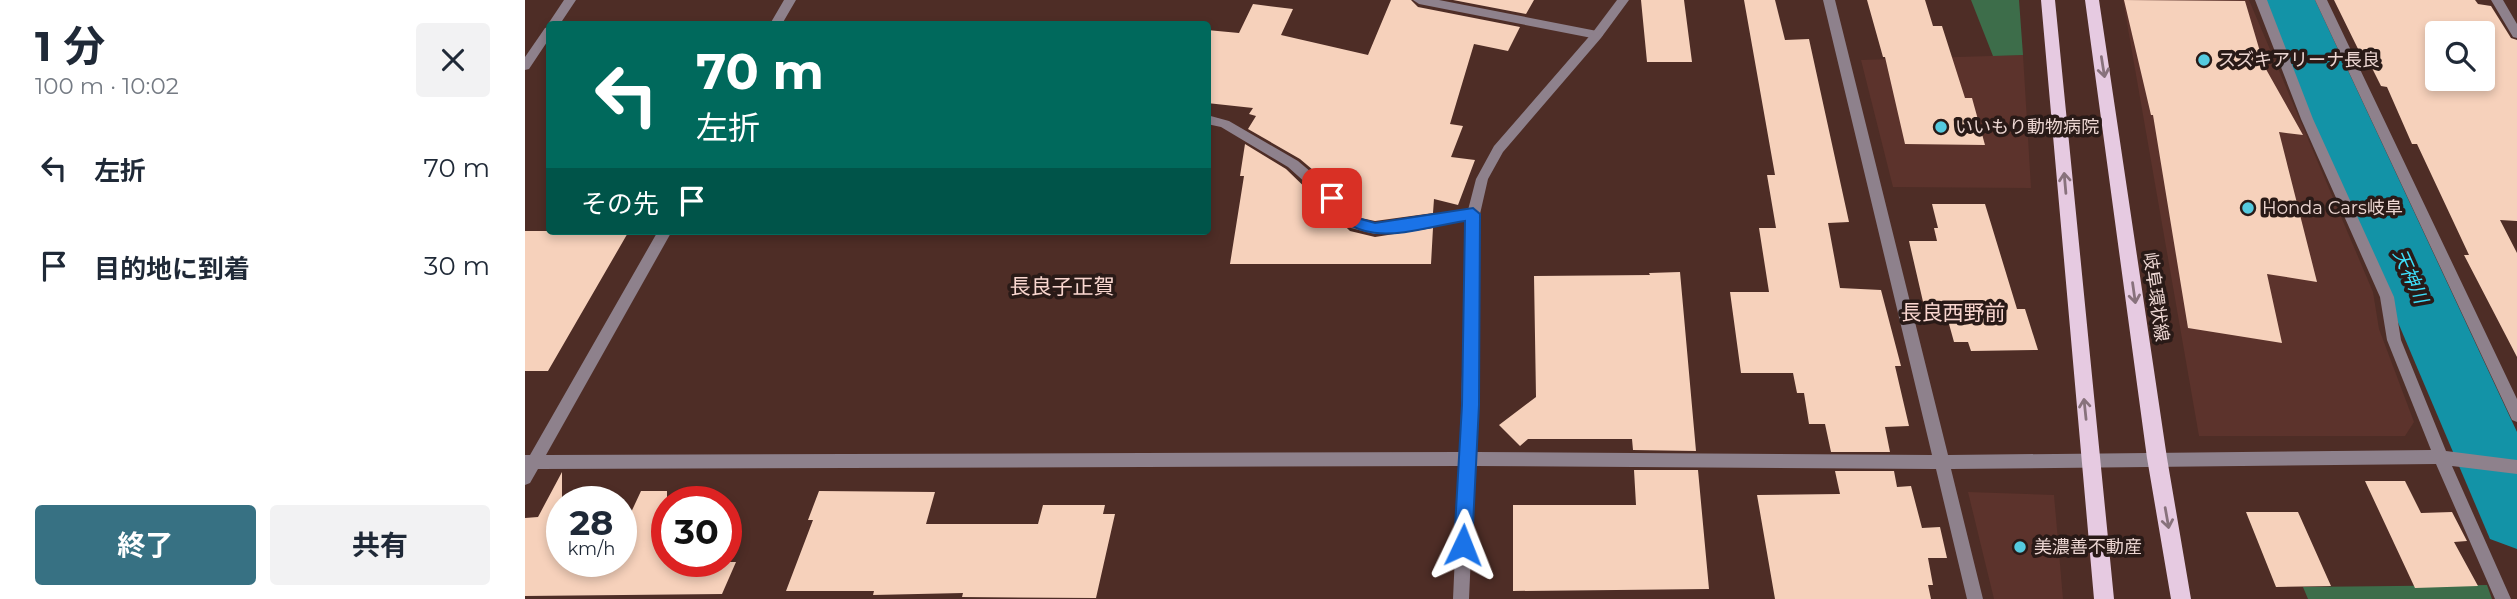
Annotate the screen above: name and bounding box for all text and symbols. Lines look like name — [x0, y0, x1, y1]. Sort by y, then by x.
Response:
text: 1 分 — [35, 20, 105, 72]
map controls — [2425, 21, 2495, 91]
button: search — [2425, 21, 2495, 91]
button: close — [416, 23, 490, 97]
text: 70 m — [696, 42, 824, 101]
icon: left — [581, 49, 672, 140]
place label: スズキアリーナ長良 — [2218, 49, 2380, 71]
marker: スズキアリーナ長良 — [2196, 52, 2212, 68]
one-way arrow — [2097, 56, 2110, 78]
text: 100 m · 10:02 — [35, 72, 179, 100]
text: 左折 — [696, 108, 760, 147]
place label: いいもり動物病院 — [1955, 116, 2099, 138]
marker: いいもり動物病院 — [1933, 119, 1949, 135]
icon: left — [35, 149, 73, 187]
text: 70 m — [424, 152, 490, 184]
text: 左折 — [94, 155, 146, 187]
pin — [1302, 168, 1362, 228]
one-way arrow — [2058, 172, 2071, 194]
icon: arrive — [1313, 179, 1351, 217]
icon: arrive — [673, 182, 711, 220]
text: その先 — [581, 188, 659, 220]
place label: Honda Cars岐阜 — [2262, 197, 2403, 219]
marker: Honda Cars岐阜 — [2240, 200, 2256, 216]
water label: 天神川 — [2388, 245, 2433, 309]
icon: arrive — [35, 247, 73, 285]
text: 30 m — [424, 250, 490, 282]
street label: 岐阜環状線 — [2139, 251, 2173, 343]
text: 目的地に到着 — [94, 253, 250, 285]
district label: 長良子正賀 — [1010, 274, 1115, 299]
one-way arrow — [2128, 281, 2141, 304]
district label: 長良西野前 — [1901, 300, 2006, 325]
one-way arrow — [2078, 398, 2091, 421]
speed limit sign: 30 — [651, 486, 742, 577]
text: 28 — [570, 501, 613, 544]
button: 終了 — [35, 505, 256, 585]
button: 共有 — [270, 505, 490, 585]
one-way arrow — [2161, 506, 2174, 529]
position arrow — [1426, 508, 1500, 582]
place label: 美濃善不動産 — [2034, 536, 2142, 558]
text: km/h — [567, 538, 616, 560]
marker: 美濃善不動産 — [2012, 539, 2028, 555]

